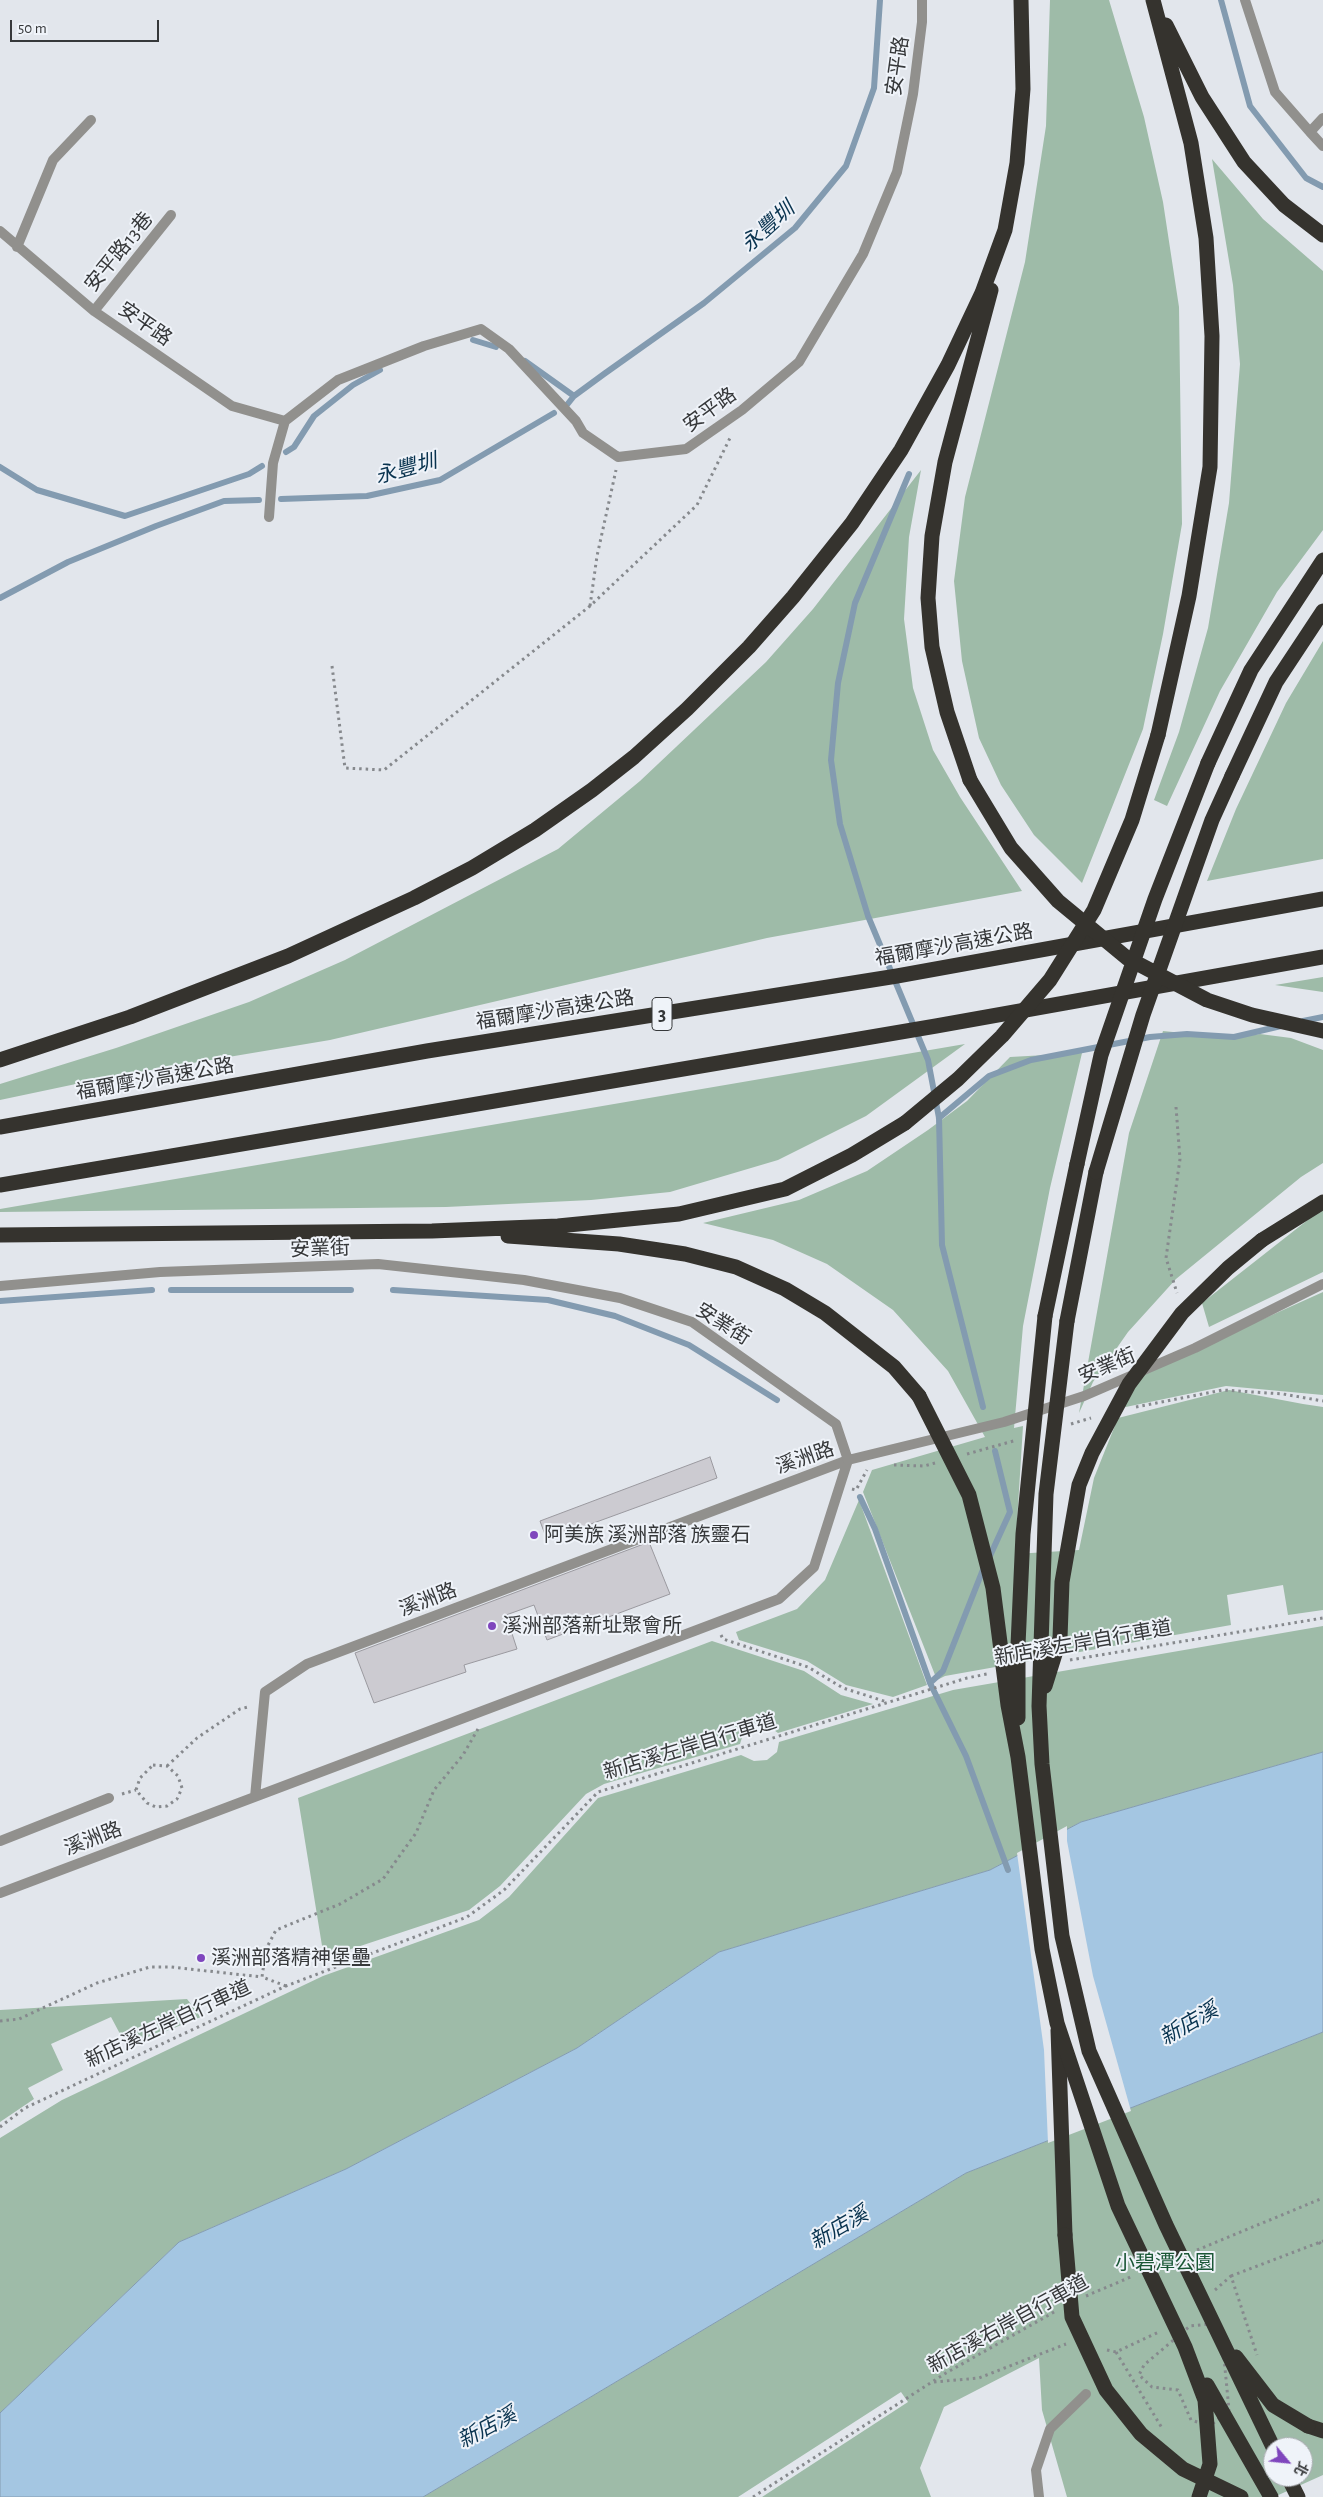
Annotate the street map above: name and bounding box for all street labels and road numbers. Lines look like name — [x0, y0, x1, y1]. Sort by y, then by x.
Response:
street label: 安平路 — [882, 35, 914, 97]
street label: 安平路13巷 — [80, 207, 158, 297]
street label: 安平路 — [114, 297, 176, 351]
street label: 安平路 — [679, 383, 741, 437]
street label: 福爾摩沙高速公路 — [873, 919, 1035, 971]
street label: 福爾摩沙高速公路 — [474, 986, 636, 1034]
road number: 3 — [652, 998, 672, 1030]
street label: 福爾摩沙高速公路 — [74, 1053, 236, 1105]
street label: 安業街 — [290, 1236, 350, 1262]
street label: 安業街 — [691, 1298, 755, 1350]
street label: 安業街 — [1075, 1343, 1139, 1389]
street label: 溪洲路 — [773, 1437, 837, 1479]
street label: 溪洲路 — [396, 1578, 460, 1622]
street label: 新店溪左岸自行車道 — [992, 1616, 1174, 1670]
street label: 新店溪左岸自行車道 — [600, 1709, 780, 1785]
street label: 溪洲路 — [61, 1817, 125, 1861]
street label: 新店溪左岸自行車道 — [81, 1975, 255, 2073]
street label: 新店溪右岸自行車道 — [923, 2270, 1093, 2378]

